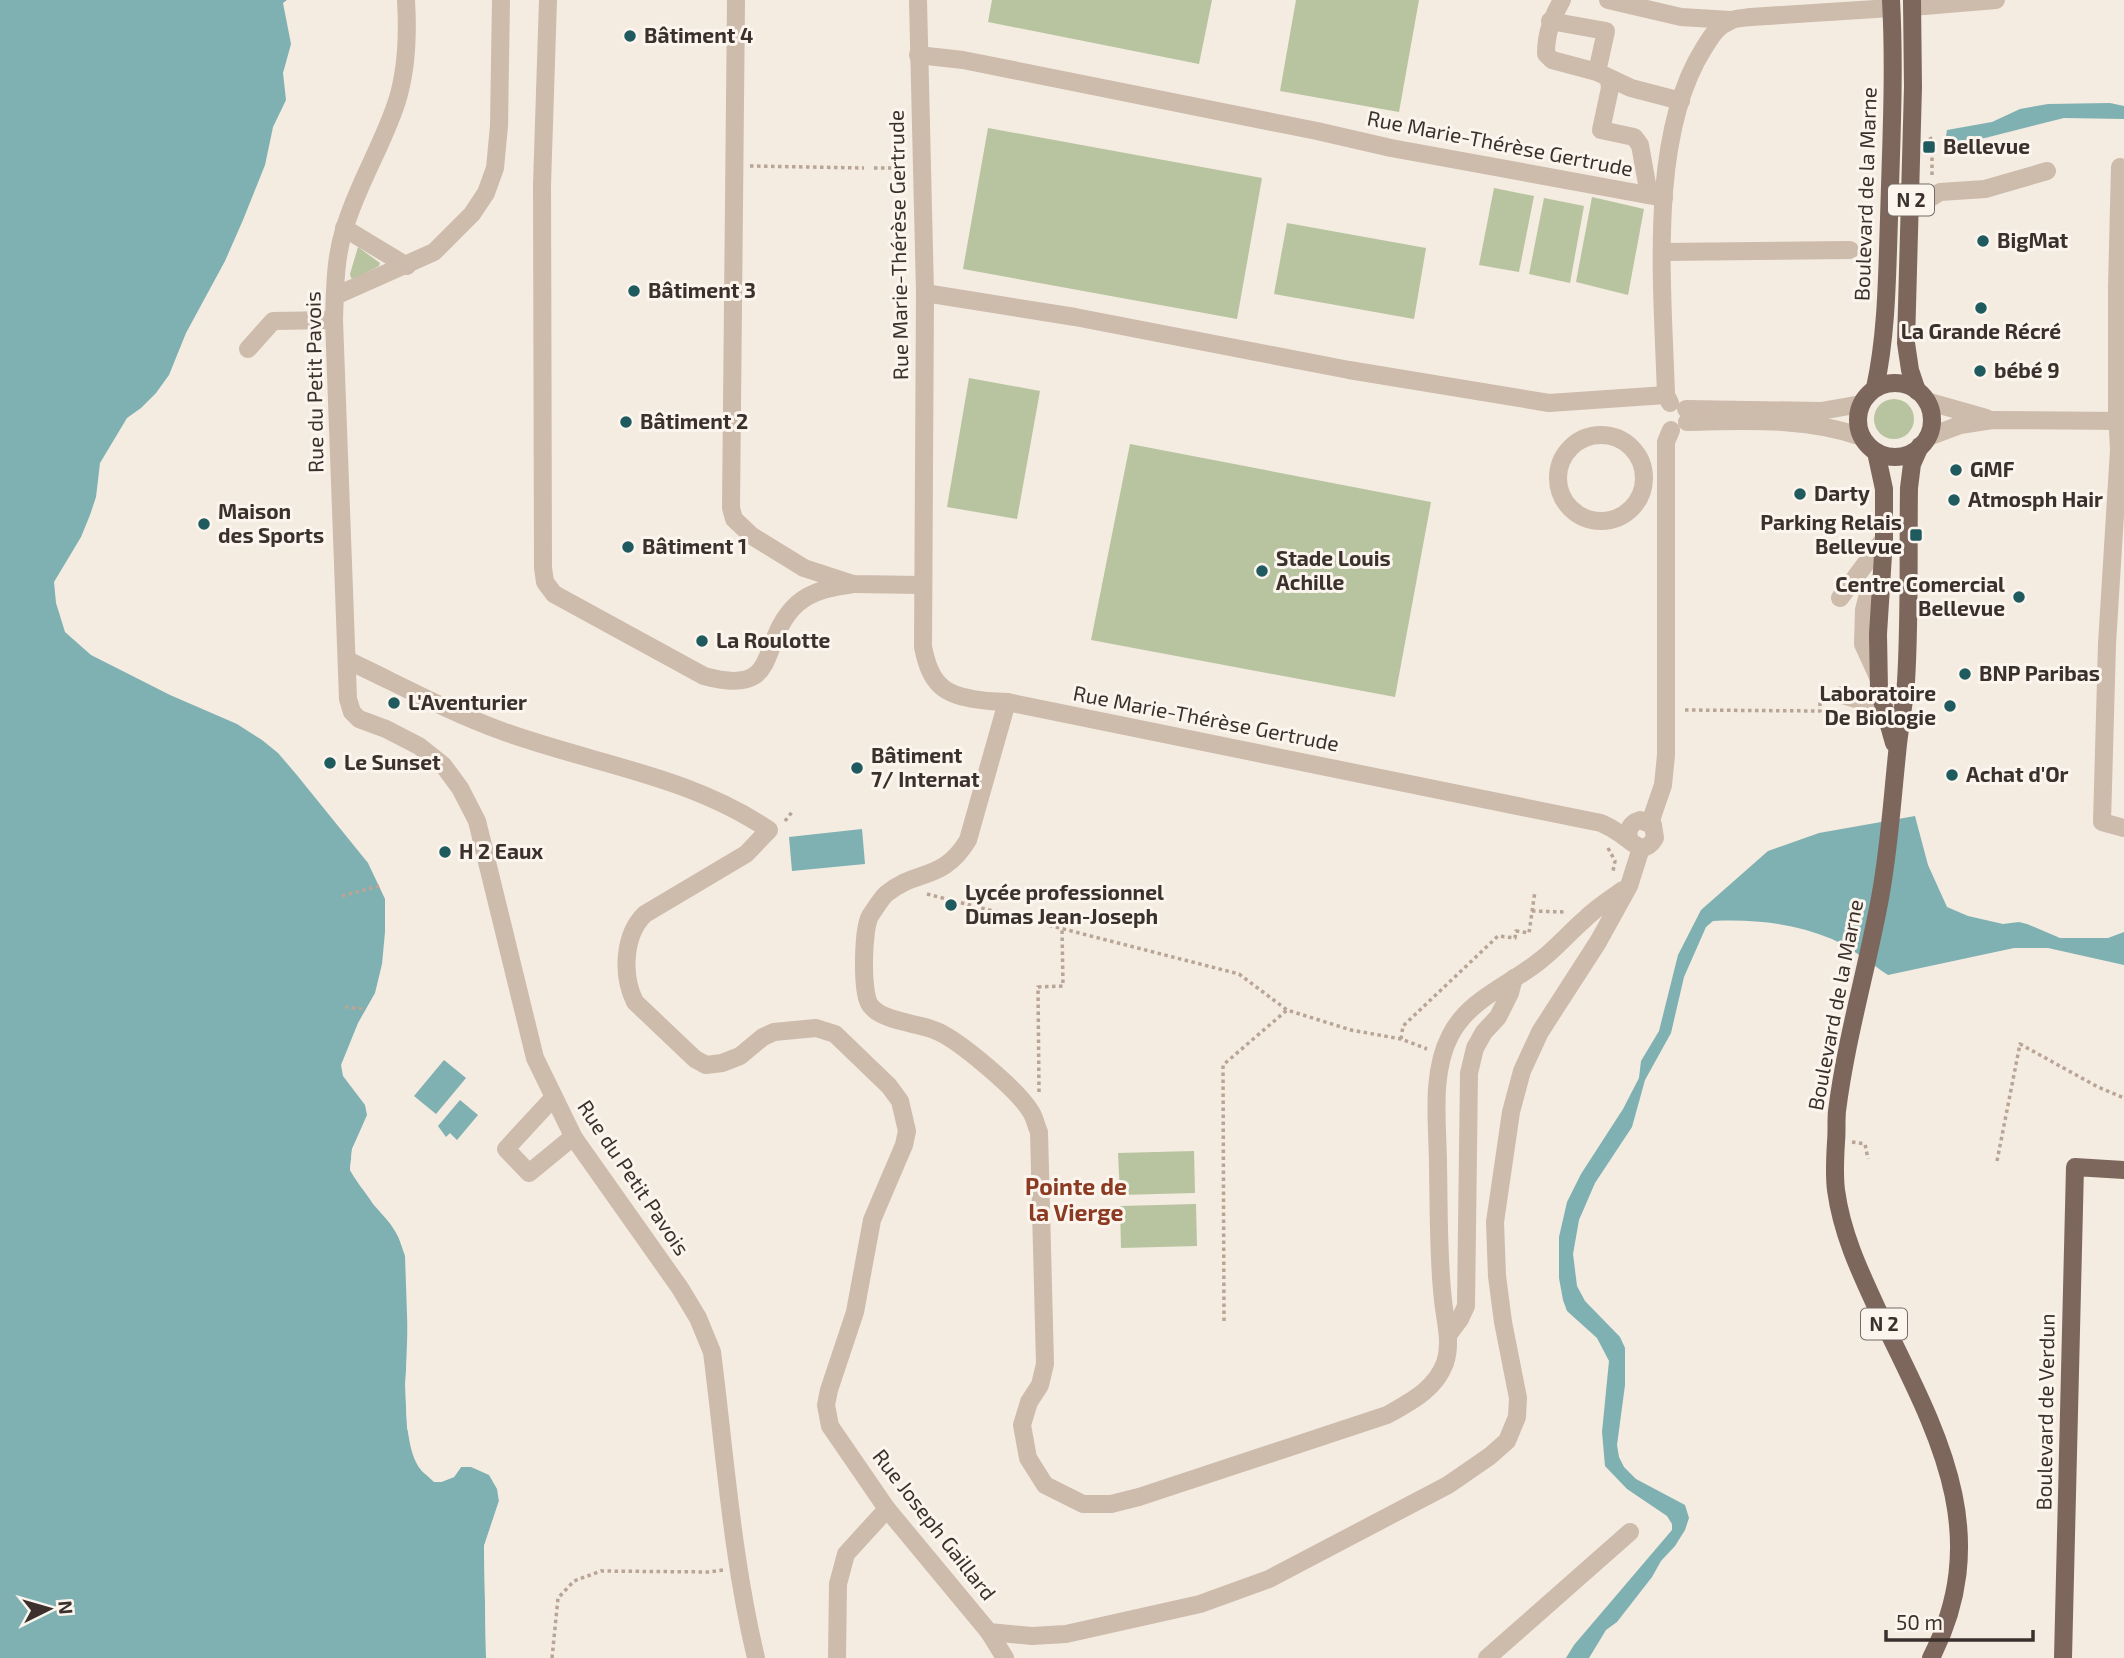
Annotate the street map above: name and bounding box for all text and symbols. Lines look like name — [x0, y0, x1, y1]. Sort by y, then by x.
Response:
place label: Bâtiment 4 — [644, 22, 753, 47]
marker: Bâtiment 4 — [622, 28, 638, 44]
street label: Boulevard de la Marne — [1848, 87, 1881, 301]
street label: Rue Marie-Thérèse Gertrude — [1365, 104, 1635, 181]
street label: Rue Marie-Thérèse Gertrude — [883, 110, 912, 380]
place label: Bellevue — [1943, 133, 2030, 158]
marker: Bellevue — [1921, 139, 1937, 155]
road number: N 2 — [1888, 184, 1934, 216]
place label: BigMat — [1997, 227, 2069, 252]
marker: BigMat — [1975, 233, 1991, 249]
place label: Bâtiment 3 — [648, 277, 756, 302]
marker: Bâtiment 3 — [626, 283, 642, 299]
street label: Rue du Petit Pavois — [299, 291, 328, 473]
marker: La Grande Récré — [1973, 300, 1989, 316]
place label: La Grande Récré — [1901, 318, 2061, 343]
place label: bébé 9 — [1994, 357, 2060, 382]
marker: bébé 9 — [1972, 363, 1988, 379]
place label: Bâtiment 2 — [640, 408, 748, 433]
marker: Bâtiment 2 — [618, 414, 634, 430]
place label: GMF — [1970, 456, 2015, 481]
marker: GMF — [1948, 462, 1964, 478]
place label: Darty — [1814, 480, 1870, 506]
marker: Darty — [1792, 486, 1808, 502]
place label: Atmosph Hair — [1968, 486, 2103, 511]
marker: Atmosph Hair — [1946, 492, 1962, 508]
place label: Maison des Sports — [218, 498, 324, 547]
place label: Parking Relais Bellevue — [1760, 509, 1902, 558]
marker: Maison des Sports — [196, 516, 212, 532]
marker: Parking Relais Bellevue — [1908, 527, 1924, 543]
place label: Bâtiment 1 — [642, 533, 747, 558]
marker: Bâtiment 1 — [620, 539, 636, 555]
place label: Stade Louis Achille — [1276, 545, 1391, 594]
marker: Stade Louis Achille — [1254, 563, 1270, 579]
place label: Centre Comercial Bellevue — [1835, 571, 2005, 620]
marker: Centre Comercial Bellevue — [2011, 589, 2027, 605]
place label: La Roulotte — [716, 627, 831, 652]
marker: La Roulotte — [694, 633, 710, 649]
place label: BNP Paribas — [1979, 660, 2100, 685]
marker: BNP Paribas — [1957, 666, 1973, 682]
street label: Rue Marie-Thérèse Gertrude — [1071, 679, 1341, 756]
place label: Laboratoire De Biologie — [1820, 680, 1936, 729]
place label: L'Aventurier — [408, 689, 527, 714]
marker: L'Aventurier — [386, 695, 402, 711]
marker: Laboratoire De Biologie — [1942, 698, 1958, 714]
place label: Bâtiment 7/ Internat — [871, 742, 980, 791]
place label: Le Sunset — [344, 749, 441, 774]
marker: Le Sunset — [322, 755, 338, 771]
marker: Bâtiment 7/ Internat — [849, 760, 865, 776]
place label: Achat d'Or — [1966, 761, 2069, 786]
marker: Achat d'Or — [1944, 767, 1960, 783]
place label: H 2 Eaux — [459, 838, 543, 863]
marker: H 2 Eaux — [437, 844, 453, 860]
place label: Lycée professionnel Dumas Jean-Joseph — [965, 879, 1164, 928]
marker: Lycée professionnel Dumas Jean-Joseph — [943, 897, 959, 913]
street label: Boulevard de la Marne — [1802, 897, 1867, 1112]
street label: Rue du Petit Pavois — [573, 1095, 695, 1259]
district label: Pointe de la Vierge — [1025, 1172, 1127, 1226]
road number: N 2 — [1861, 1308, 1907, 1340]
street label: Boulevard de Verdun — [2030, 1313, 2059, 1511]
street label: Rue Joseph Gaillard — [868, 1444, 1002, 1605]
north arrow — [14, 1574, 84, 1644]
scale bar — [1886, 1598, 2033, 1642]
text: N — [54, 1600, 78, 1615]
text: 50 m — [1896, 1609, 1943, 1634]

